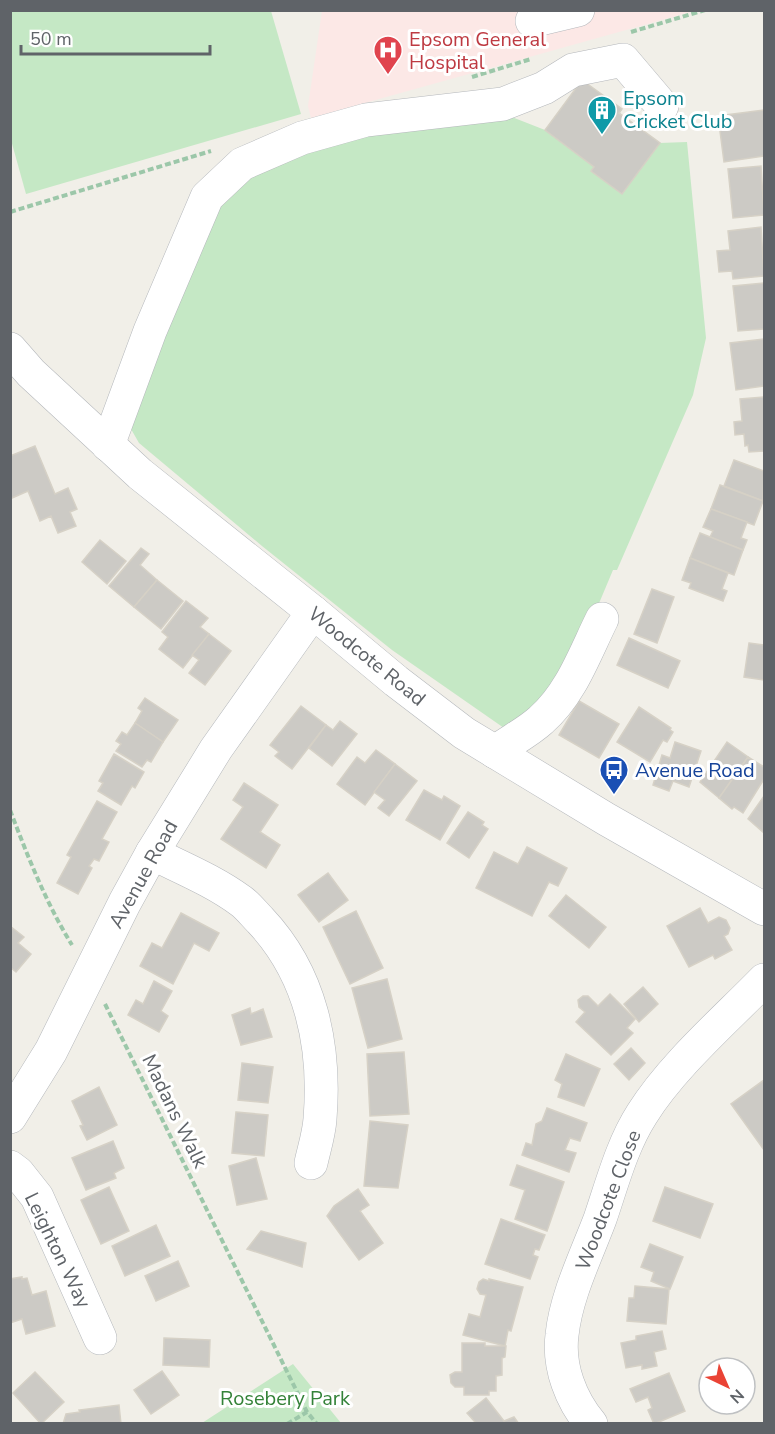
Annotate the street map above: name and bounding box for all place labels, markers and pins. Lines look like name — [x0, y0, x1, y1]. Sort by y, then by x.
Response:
place label: Epsom General Hospital — [409, 26, 546, 76]
hospital icon: Epsom General Hospital — [372, 34, 404, 76]
place label: Epsom Cricket Club — [623, 85, 732, 135]
building icon: Epsom Cricket Club — [586, 94, 618, 136]
bus stop icon: Avenue Road — [598, 754, 630, 796]
place label: Avenue Road — [635, 757, 755, 784]

